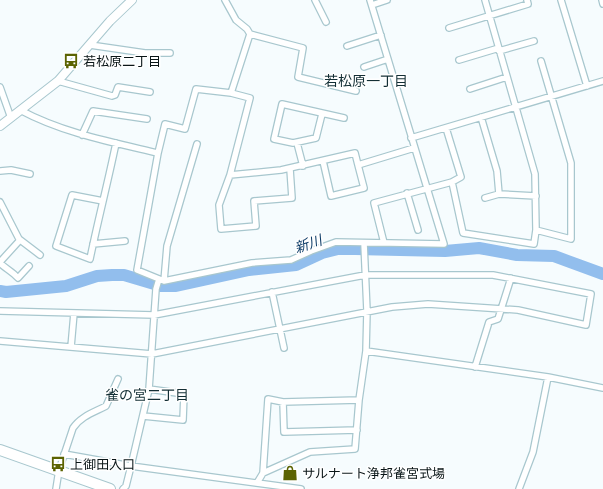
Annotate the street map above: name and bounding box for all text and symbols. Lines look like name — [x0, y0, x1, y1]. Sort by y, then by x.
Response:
bus stop icon: 若松原二丁目 — [62, 52, 80, 70]
place label: 若松原二丁目 — [83, 54, 161, 69]
district label: 若松原一丁目 — [324, 73, 408, 89]
water label: 新川 — [292, 231, 326, 256]
district label: 雀の宮二丁目 — [105, 387, 189, 403]
bus stop icon: 上御田入口 — [49, 455, 67, 473]
place label: 上御田入口 — [70, 457, 135, 472]
shop icon: サルナート浄邦雀宮式場 — [281, 464, 299, 482]
place label: サルナート浄邦雀宮式場 — [302, 466, 445, 481]

